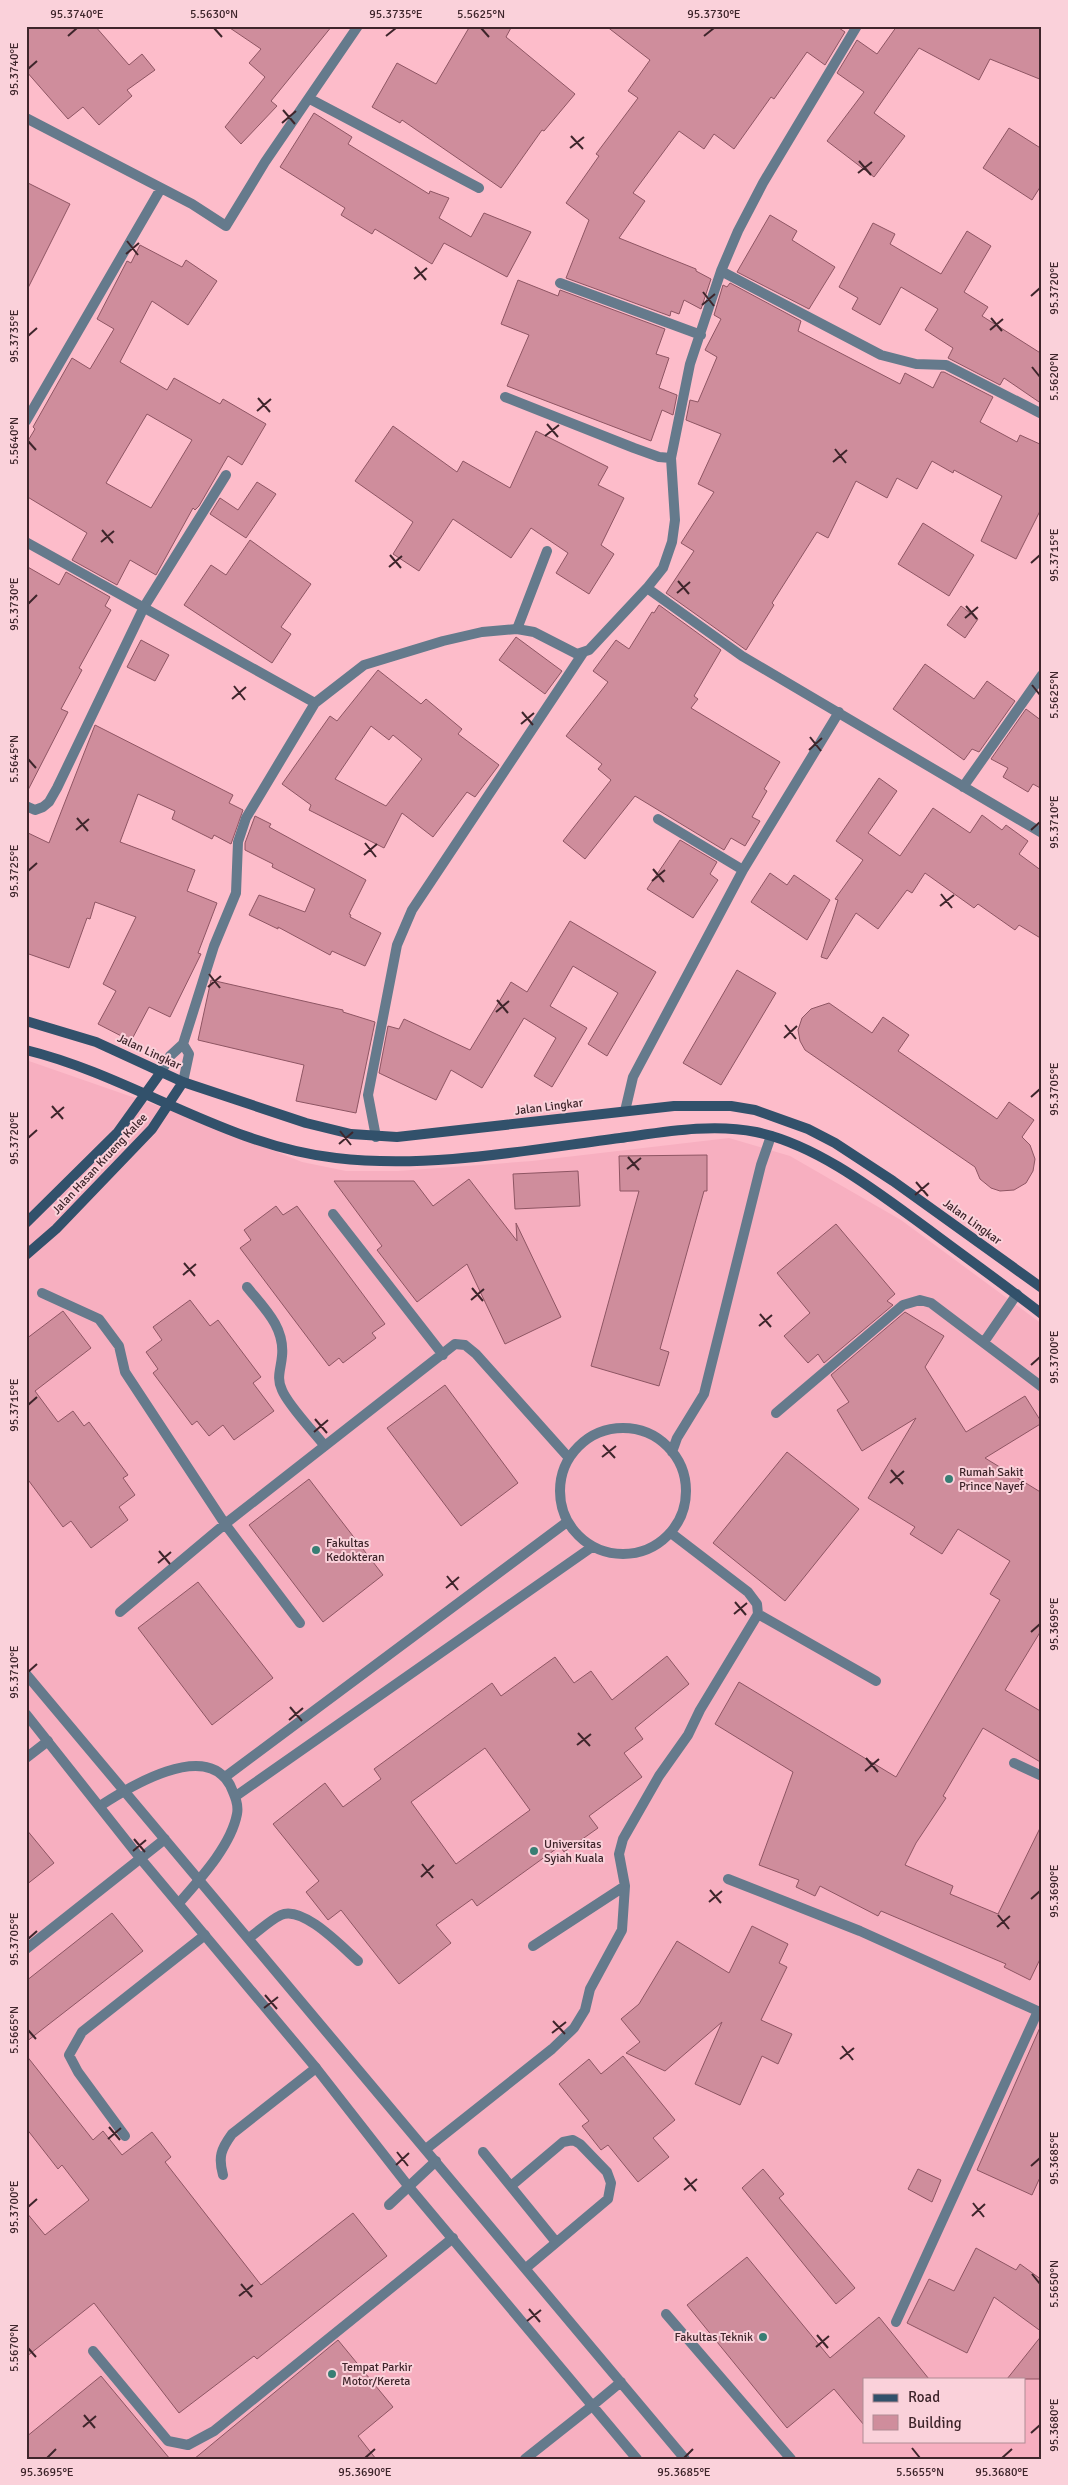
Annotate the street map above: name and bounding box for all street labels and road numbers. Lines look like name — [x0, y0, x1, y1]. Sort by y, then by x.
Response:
street label: Jalan Lingkar — [115, 1031, 184, 1074]
street label: Jalan Lingkar — [514, 1095, 585, 1119]
street label: Jalan Hasan Krueng Kalee — [49, 1110, 151, 1218]
street label: Jalan Lingkar — [940, 1196, 1005, 1249]

